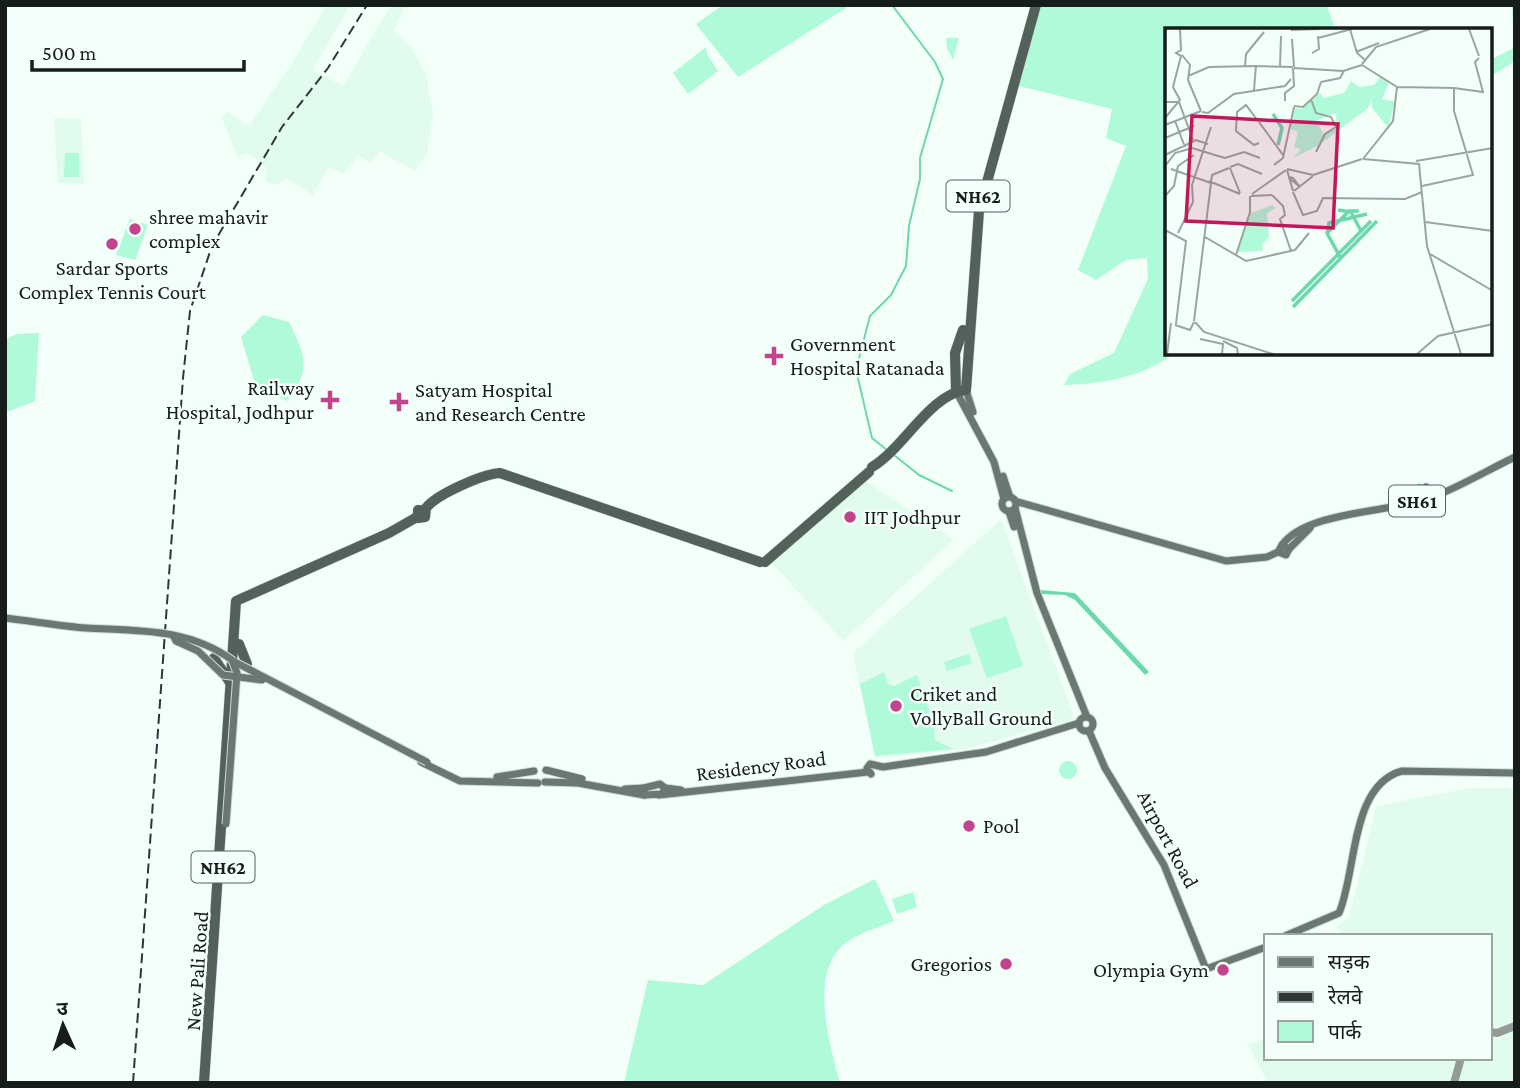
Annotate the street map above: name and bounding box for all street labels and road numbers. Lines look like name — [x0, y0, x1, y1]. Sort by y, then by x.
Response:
road number: NH62 — [946, 180, 1010, 212]
road number: SH61 — [1389, 486, 1445, 516]
street label: Residency Road — [695, 746, 827, 786]
street label: Airport Road — [1132, 786, 1204, 892]
road number: NH62 — [192, 852, 255, 882]
street label: New Pali Road — [181, 910, 213, 1032]

